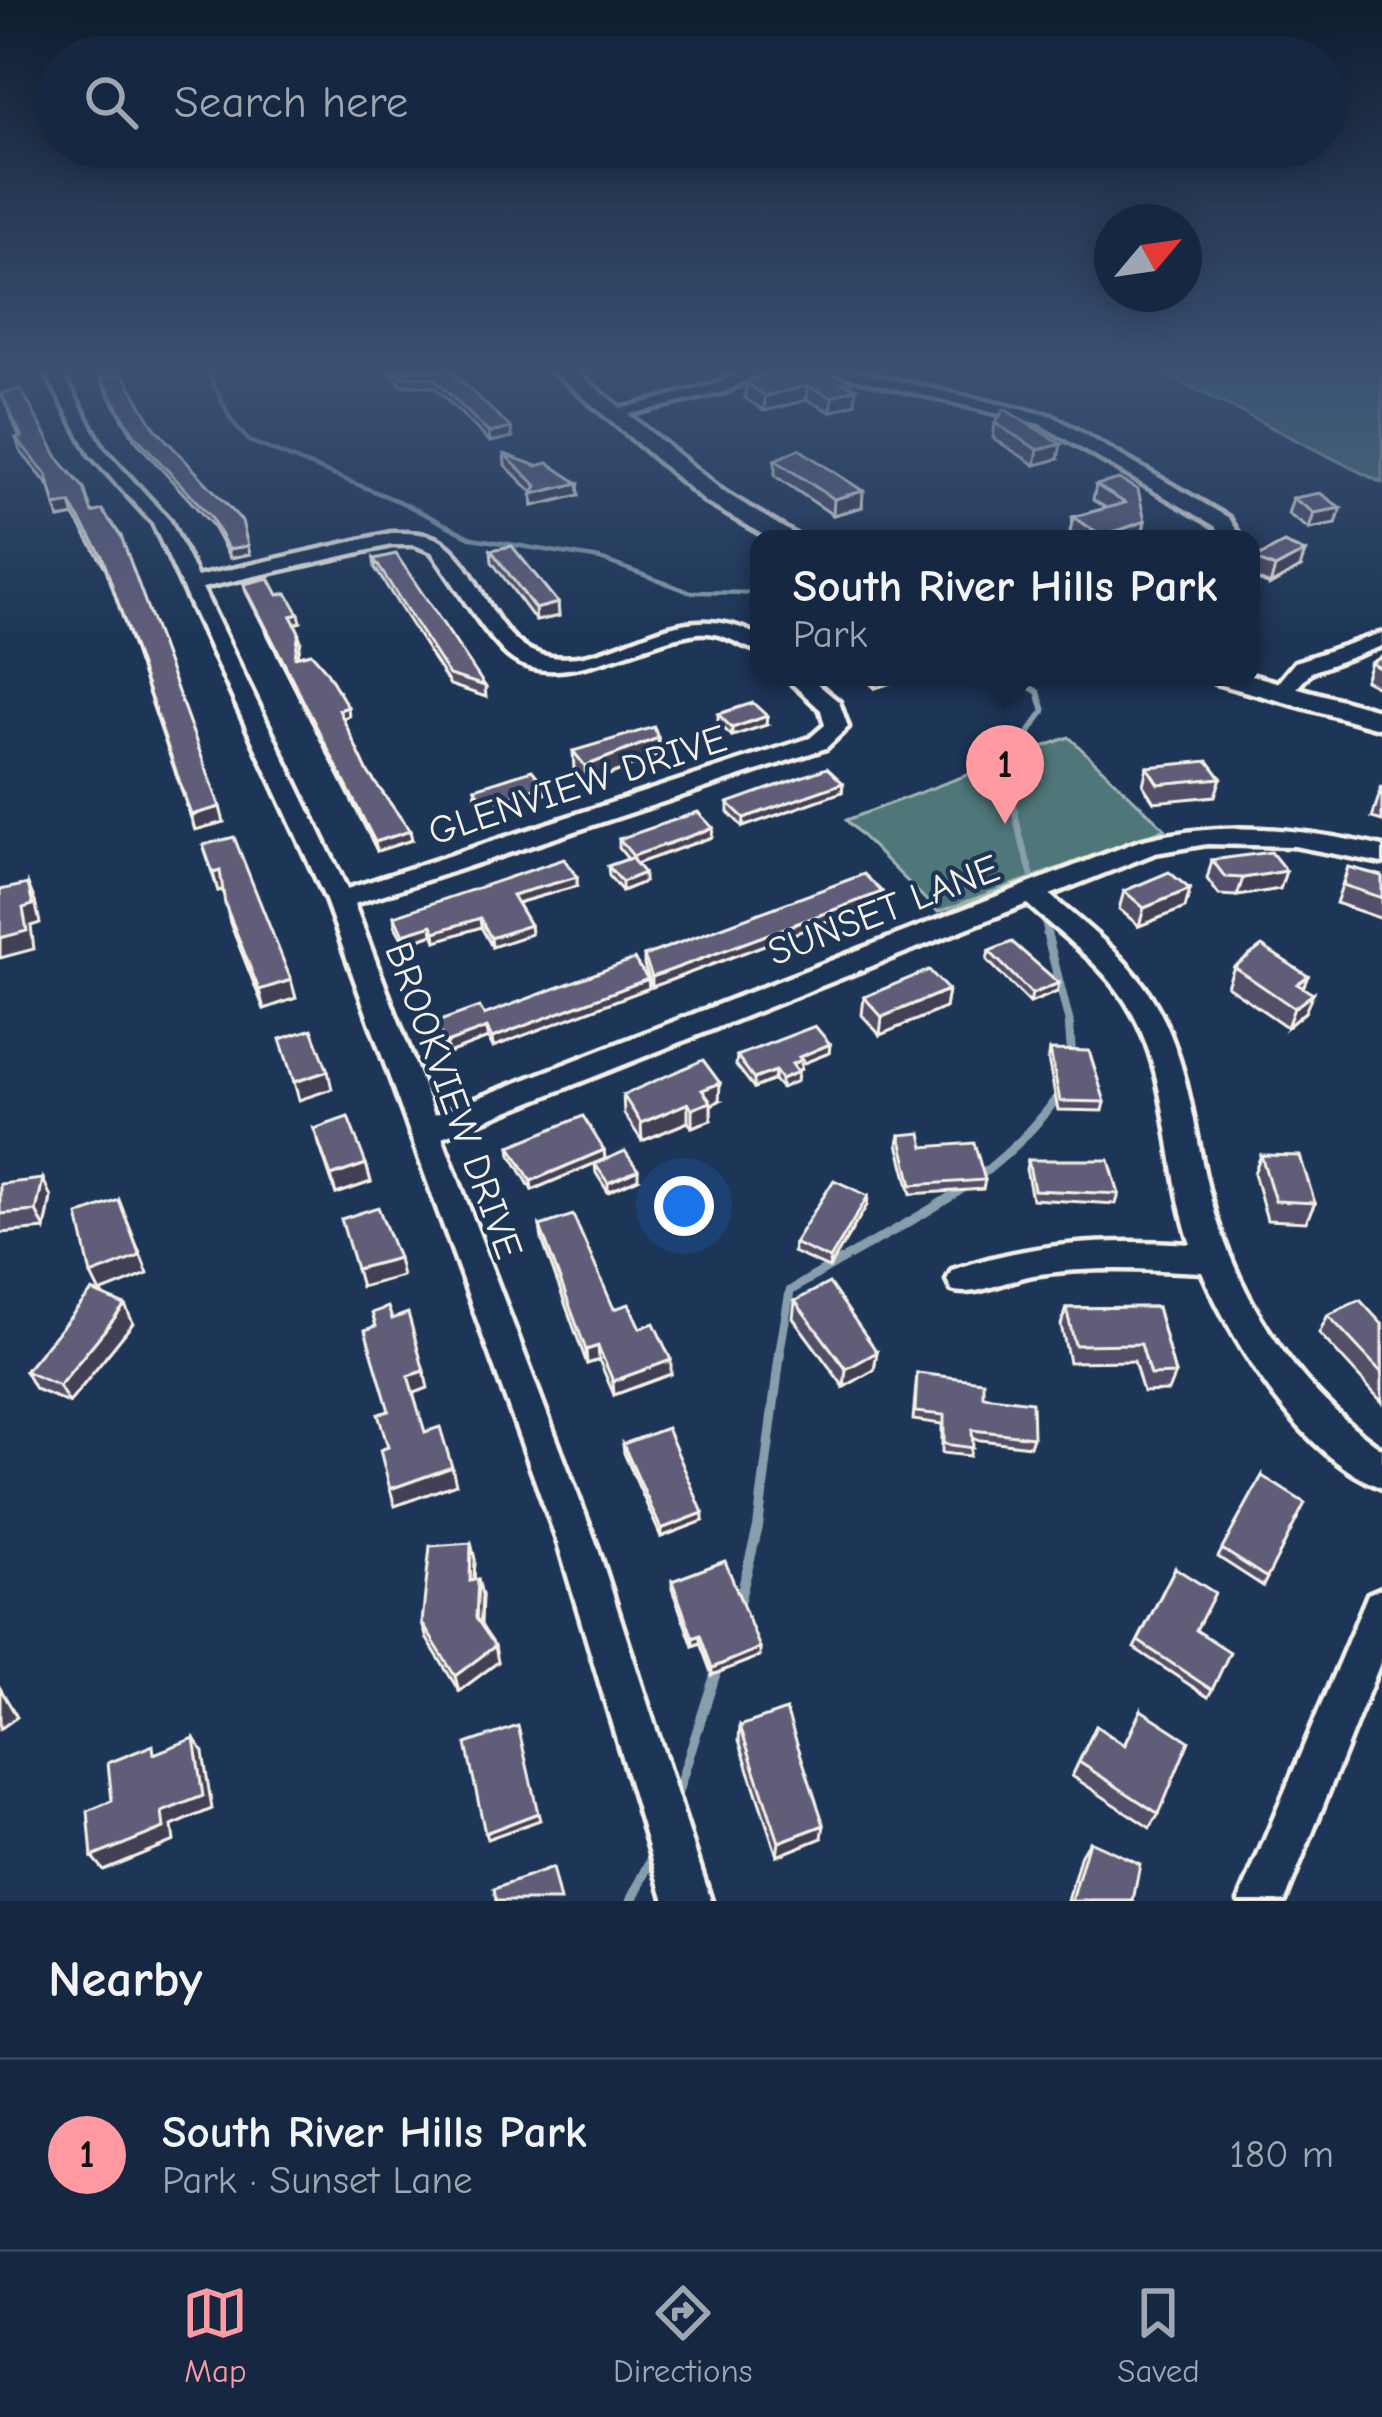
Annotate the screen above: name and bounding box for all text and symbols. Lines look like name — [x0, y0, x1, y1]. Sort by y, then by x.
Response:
search box — [36, 36, 1346, 168]
icon: search — [78, 69, 144, 135]
text: Search here — [174, 76, 408, 128]
north arrow — [1094, 204, 1202, 312]
popup — [750, 530, 1260, 686]
text: South River Hills Park — [793, 560, 1217, 612]
text: Park — [793, 612, 867, 657]
street label: GLENVIEW DRIVE — [423, 716, 732, 855]
pin: 1 — [966, 725, 1044, 824]
street label: SUNSET LANE — [762, 846, 1005, 975]
street label: BROOKVIEW DRIVE — [375, 936, 532, 1265]
your location — [654, 1176, 714, 1236]
text: Nearby — [48, 1950, 202, 2009]
text: South River Hills Park — [162, 2106, 587, 2158]
text: 1 — [79, 2132, 95, 2177]
text: 180 m — [1229, 2132, 1334, 2177]
text: Park · Sunset Lane — [162, 2158, 473, 2203]
tab: Map — [182, 2280, 248, 2390]
tab: Directions — [613, 2280, 753, 2390]
tab: Saved — [1117, 2280, 1200, 2390]

